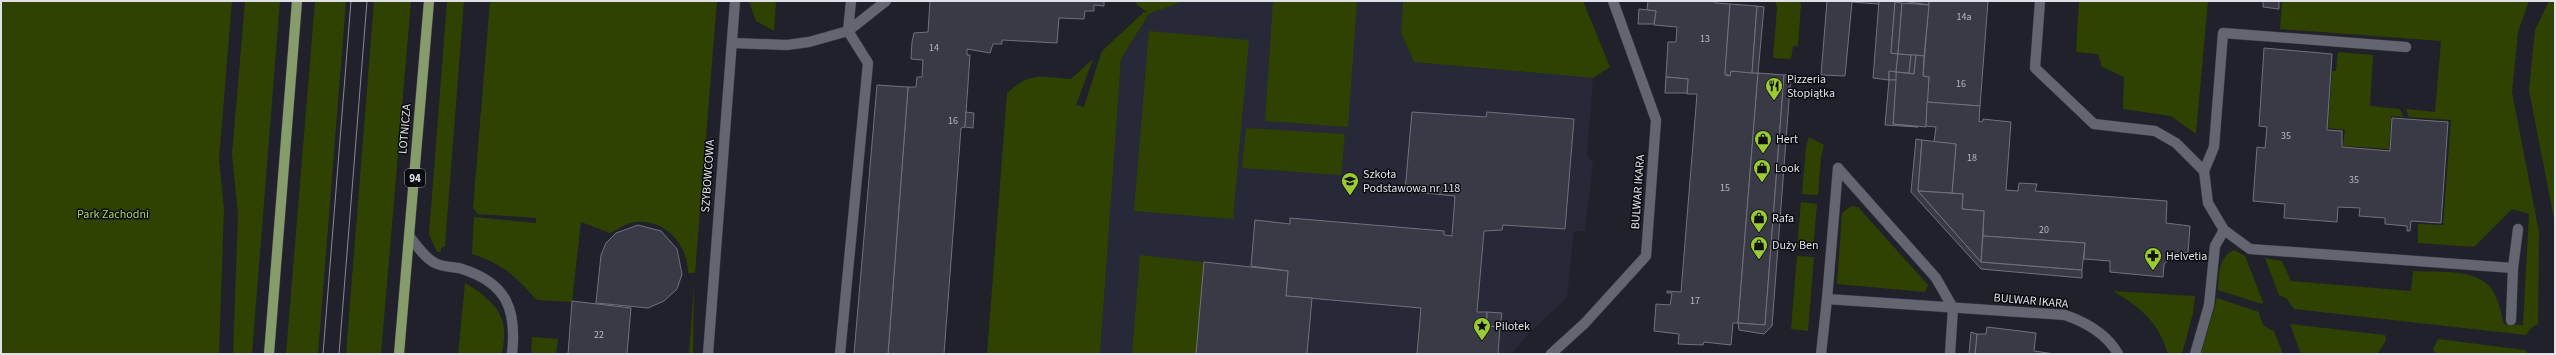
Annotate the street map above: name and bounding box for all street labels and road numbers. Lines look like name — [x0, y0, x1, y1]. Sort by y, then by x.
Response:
street label: LOTNICZA — [394, 103, 416, 155]
street label: SZYBOWCOWA — [697, 138, 719, 213]
street label: BULWAR IKARA — [1627, 154, 1649, 230]
road number: 94 — [405, 169, 425, 187]
street label: BULWAR IKARA — [1993, 289, 2070, 313]

